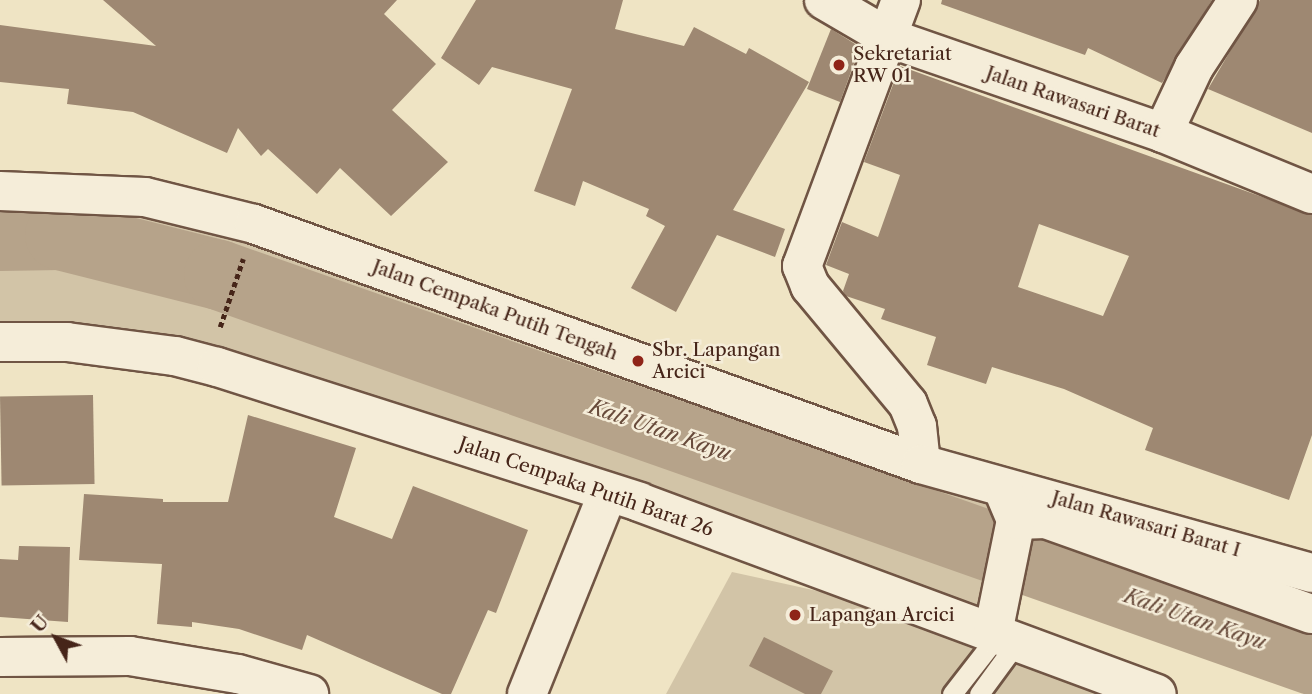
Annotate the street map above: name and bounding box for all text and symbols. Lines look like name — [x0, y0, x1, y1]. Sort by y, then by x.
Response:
place label: Sekretariat RW 01 — [853, 43, 952, 87]
marker: Sekretariat RW 01 — [831, 57, 847, 73]
street label: Jalan Rawasari Barat — [983, 61, 1163, 143]
street label: Jalan Cempaka Putih Tengah — [369, 255, 621, 365]
place label: Sbr. Lapangan Arcici — [652, 339, 780, 383]
marker: Sbr. Lapangan Arcici — [630, 353, 646, 369]
water label: Kali Utan Kayu — [586, 394, 734, 466]
street label: Jalan Cempaka Putih Barat 26 — [455, 433, 717, 541]
street label: Jalan Rawasari Barat I — [1049, 486, 1243, 562]
water label: Kali Utan Kayu — [1121, 583, 1269, 655]
north arrow — [21, 603, 91, 673]
place label: Lapangan Arcici — [809, 604, 955, 626]
marker: Lapangan Arcici — [787, 607, 803, 623]
text: U — [26, 611, 54, 637]

